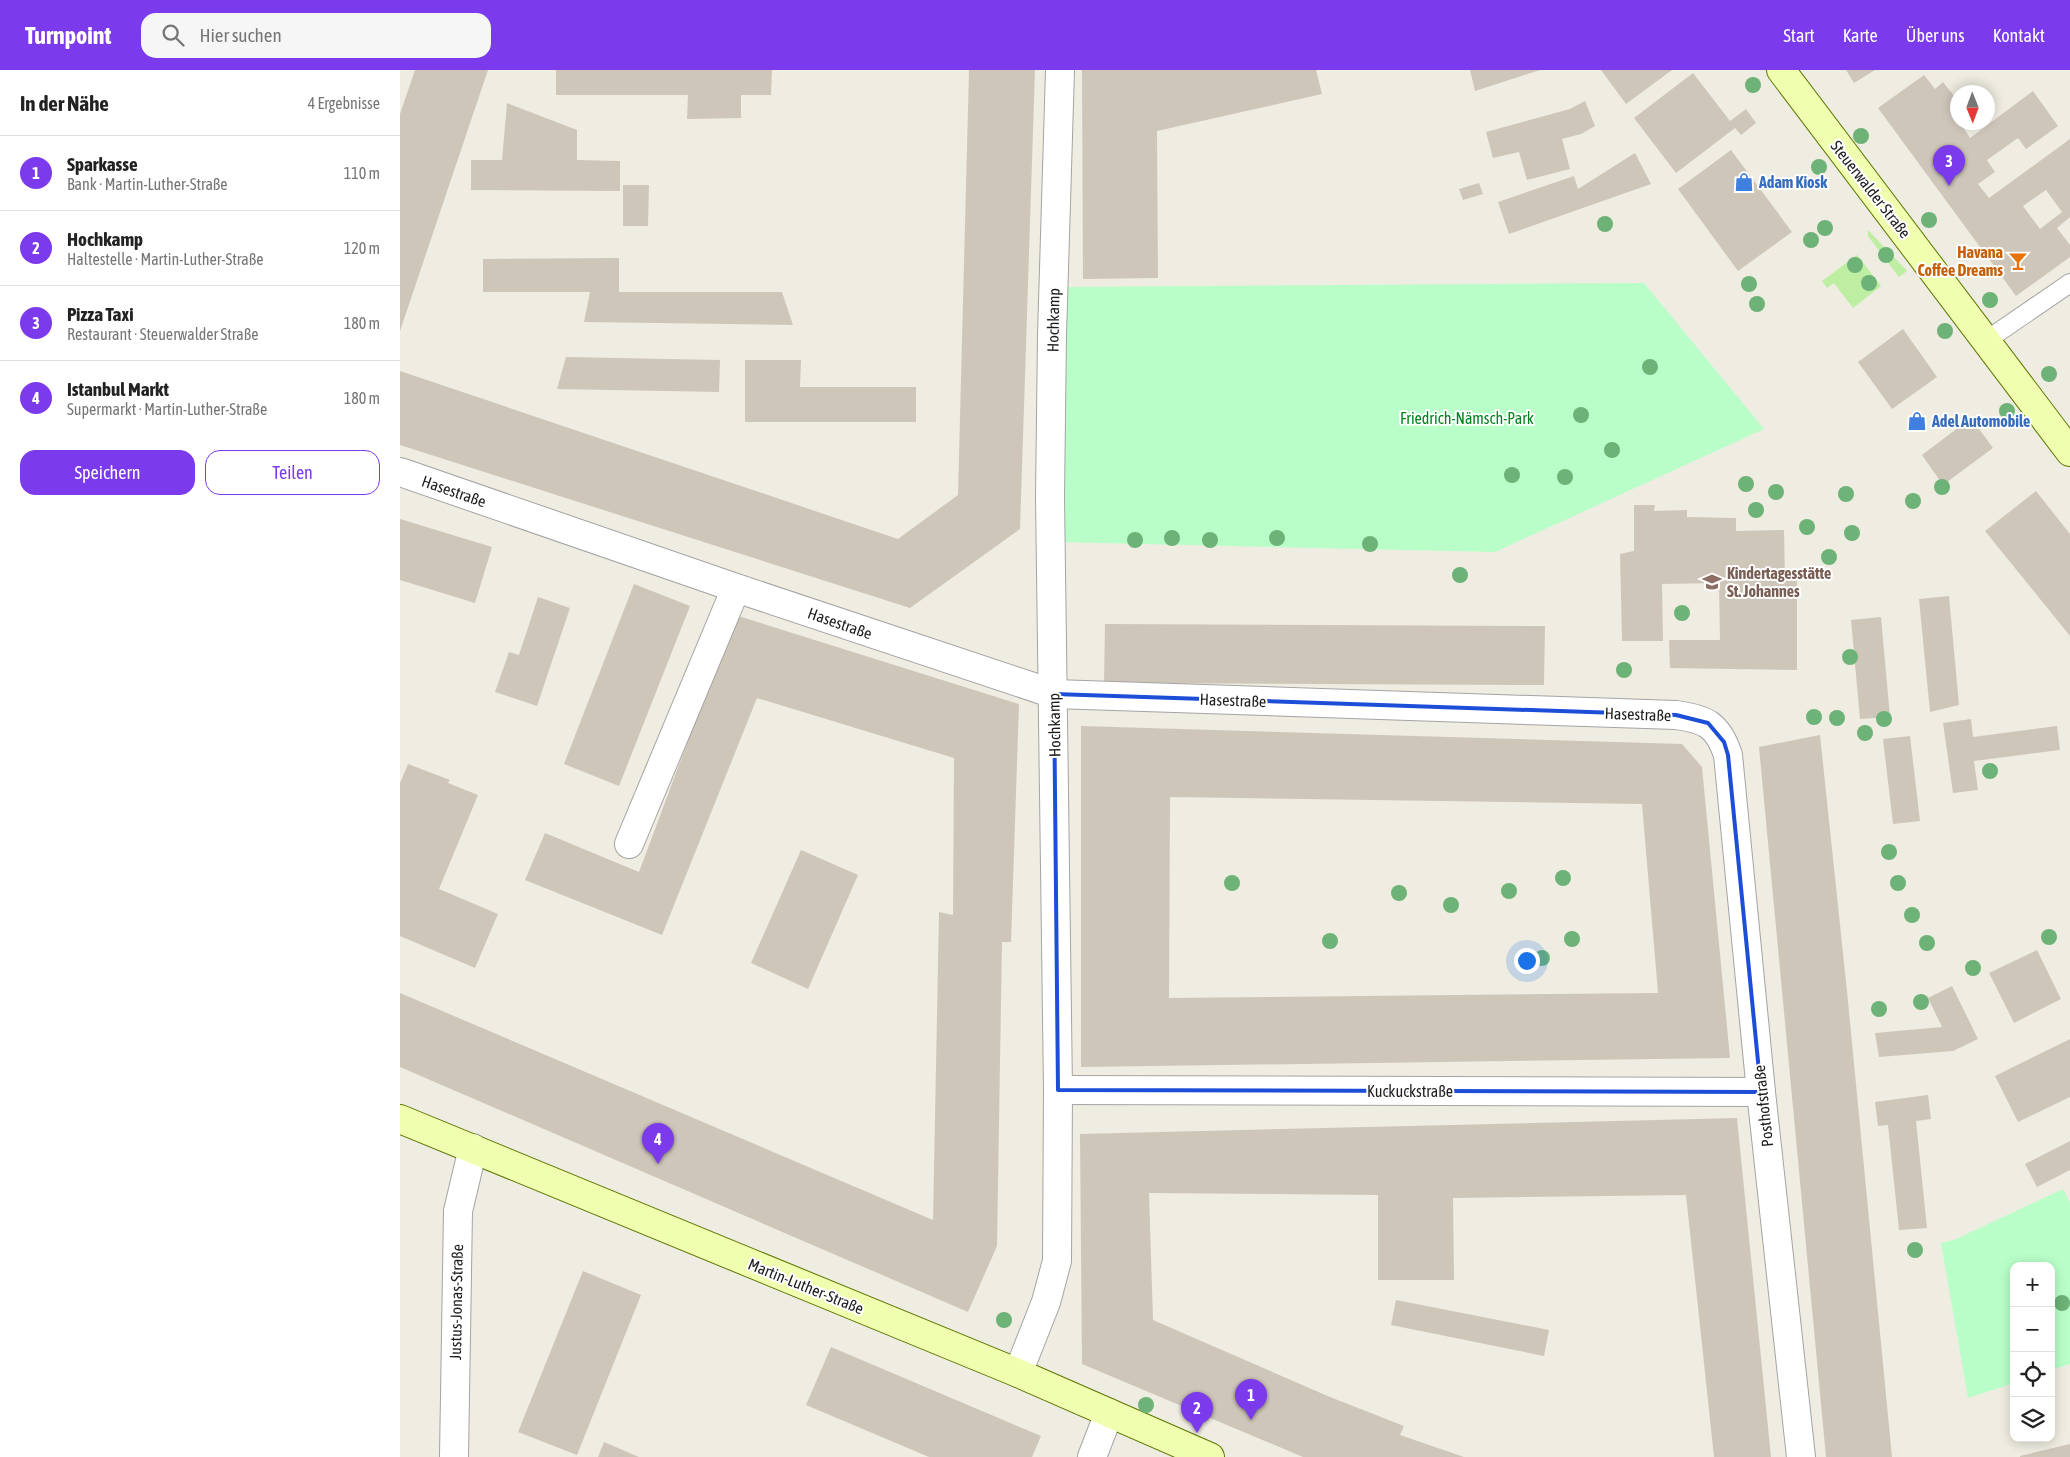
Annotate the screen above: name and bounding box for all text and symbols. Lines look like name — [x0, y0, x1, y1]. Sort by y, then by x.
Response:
search box — [141, 13, 491, 58]
icon: search — [159, 21, 187, 49]
text: Turnpoint — [25, 22, 111, 49]
text: Hier suchen — [199, 24, 282, 46]
text: Start — [1783, 25, 1815, 46]
text: Karte — [1843, 25, 1878, 46]
text: Über uns — [1906, 25, 1965, 46]
text: Kontakt — [1993, 25, 2045, 46]
north arrow — [1950, 85, 1995, 130]
text: In der Nähe — [20, 91, 109, 115]
text: 4 Ergebnisse — [308, 94, 380, 112]
street label: Steuerwalder Straße — [1827, 137, 1915, 241]
pin: 3 — [1933, 145, 1965, 186]
text: Sparkasse — [67, 153, 138, 175]
text: 1 — [32, 164, 40, 182]
text: 110 m — [344, 164, 380, 182]
shop icon: Adam Kiosk — [1733, 171, 1755, 193]
place label: Adam Kiosk — [1758, 173, 1828, 191]
text: Bank · Martin-Luther-Straße — [67, 175, 228, 193]
text: Hochkamp — [67, 228, 143, 250]
text: 2 — [32, 239, 40, 257]
text: 120 m — [344, 239, 380, 257]
place label: Havana Coffee Dreams — [1917, 243, 2003, 279]
text: Haltestelle · Martin-Luther-Straße — [67, 250, 263, 268]
bar icon: Havana Coffee Dreams — [2007, 250, 2029, 272]
street label: Hochkamp — [1043, 288, 1064, 352]
text: Pizza Taxi — [67, 303, 134, 325]
text: 3 — [32, 314, 40, 332]
text: 180 m — [344, 314, 380, 332]
text: Restaurant · Steuerwalder Straße — [67, 325, 258, 343]
text: Istanbul Markt — [67, 378, 169, 400]
text: 4 — [32, 389, 40, 407]
text: 180 m — [344, 389, 380, 407]
text: Supermarkt · Martin-Luther-Straße — [67, 400, 267, 418]
park label: Friedrich-Nämsch-Park — [1400, 409, 1534, 427]
shop icon: Adel Automobile — [1906, 410, 1928, 432]
place label: Adel Automobile — [1931, 412, 2030, 430]
button: Speichern — [20, 450, 195, 495]
button: Teilen — [205, 450, 380, 495]
street label: Hasestraße — [420, 472, 488, 510]
place label: Kindertagesstätte St. Johannes — [1727, 564, 1831, 600]
school or university icon: Kindertagesstätte St. Johannes — [1701, 571, 1723, 593]
street label: Hasestraße — [806, 604, 874, 642]
street label: Hasestraße — [1199, 690, 1267, 710]
street label: Hochkamp — [1044, 693, 1065, 757]
street label: Hasestraße — [1604, 704, 1672, 724]
your location — [1514, 948, 1540, 974]
street label: Posthofstraße — [1750, 1064, 1776, 1148]
street label: Kuckuckstraße — [1367, 1082, 1453, 1100]
pin: 4 — [642, 1123, 674, 1164]
street label: Justus-Jonas-Straße — [446, 1244, 466, 1360]
street label: Martin-Luther-Straße — [746, 1255, 866, 1317]
map controls — [2010, 1262, 2055, 1442]
button: + — [2010, 1262, 2055, 1307]
button: − — [2010, 1307, 2055, 1352]
button: locate — [2010, 1352, 2055, 1397]
pin: 1 — [1235, 1379, 1267, 1420]
pin: 2 — [1181, 1392, 1213, 1433]
button: layers — [2010, 1397, 2055, 1442]

